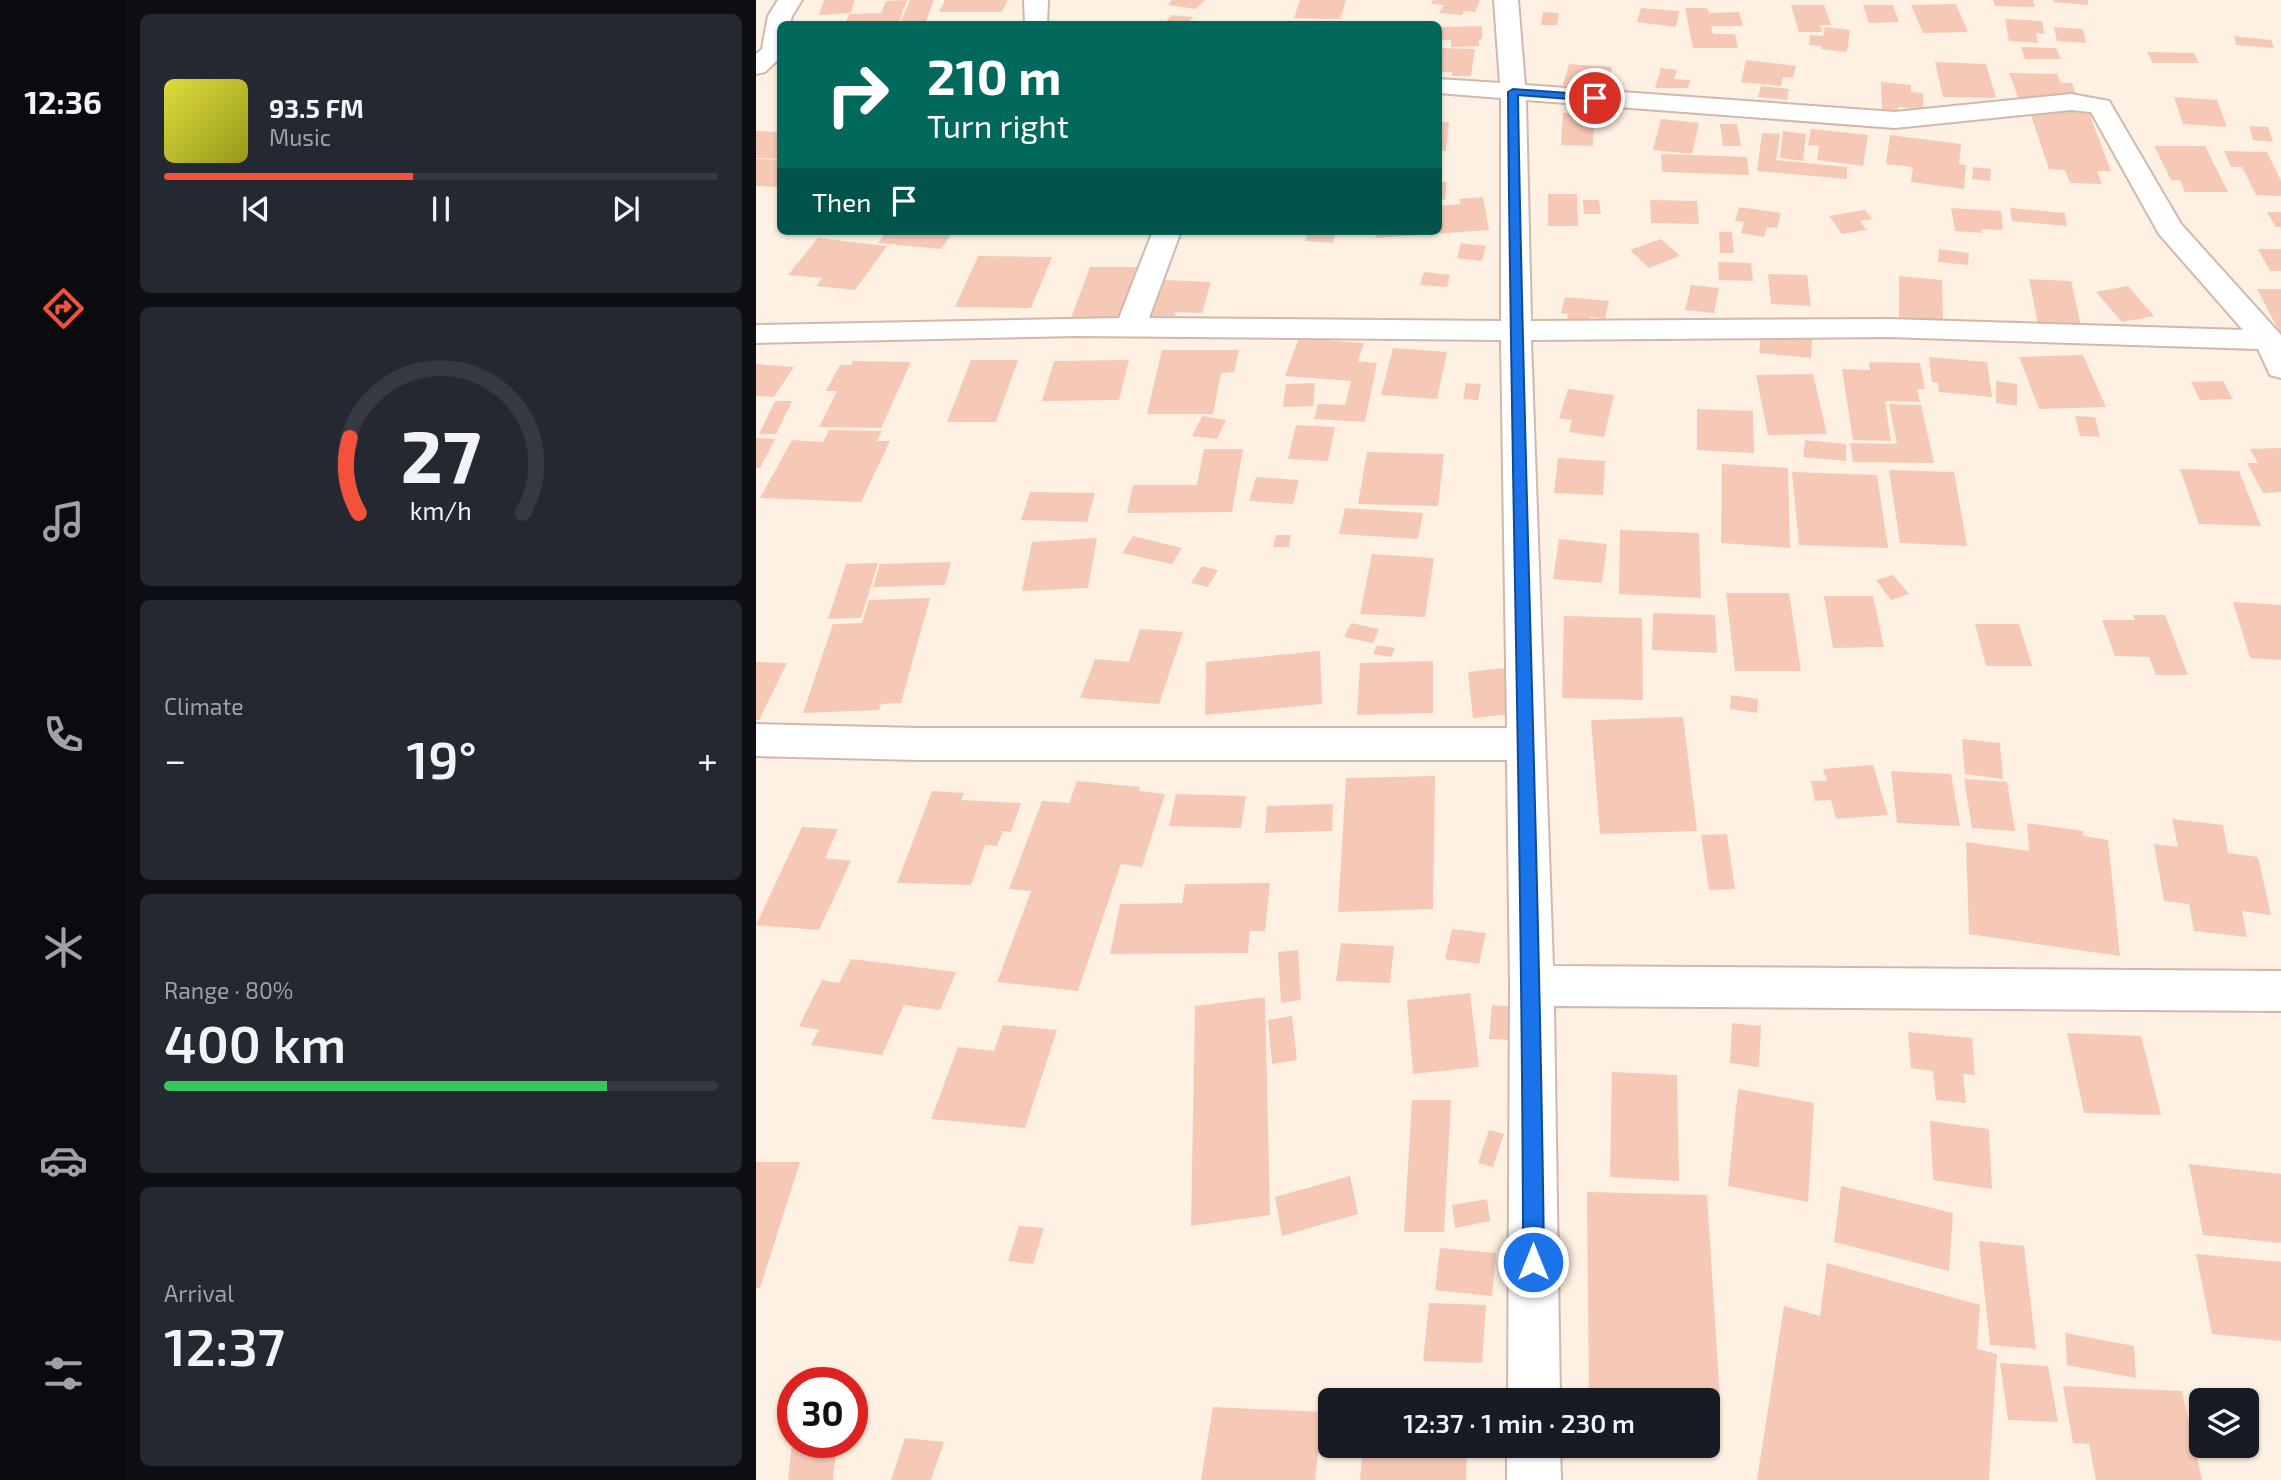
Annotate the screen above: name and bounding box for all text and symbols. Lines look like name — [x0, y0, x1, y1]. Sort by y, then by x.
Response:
text: 210 m — [927, 46, 1061, 105]
icon: right — [812, 49, 903, 140]
pin — [1565, 68, 1625, 128]
icon: arrive — [1576, 79, 1614, 117]
text: 12:36 — [24, 82, 102, 120]
text: 93.5 FM — [269, 92, 364, 123]
text: Turn right — [927, 106, 1069, 144]
text: Music — [269, 123, 331, 151]
icon: arrive — [885, 182, 923, 220]
text: Then — [812, 186, 871, 217]
icon: previous — [237, 190, 275, 228]
icon: pause — [422, 190, 460, 228]
icon: next — [607, 190, 645, 228]
icon: directions — [39, 284, 88, 333]
text: 27 — [401, 410, 481, 498]
text: km/h — [410, 495, 472, 525]
icon: music — [39, 497, 88, 546]
text: Climate — [164, 692, 244, 720]
icon: phone — [39, 710, 88, 759]
text: 19° — [406, 727, 477, 789]
text: − — [164, 736, 186, 782]
text: + — [697, 736, 718, 782]
icon: climate — [39, 923, 88, 972]
text: Range · 80% — [164, 976, 293, 1004]
text: 400 km — [164, 1011, 346, 1073]
icon: car — [39, 1136, 88, 1185]
position arrow — [1496, 1225, 1570, 1299]
text: Arrival — [164, 1279, 234, 1307]
text: 12:37 — [164, 1314, 285, 1376]
icon: filters — [39, 1349, 88, 1398]
speed limit sign: 30 — [777, 1367, 868, 1458]
map controls — [2189, 1388, 2259, 1458]
button: layers — [2189, 1388, 2259, 1458]
text: 12:37 · 1 min · 230 m — [1403, 1407, 1635, 1438]

